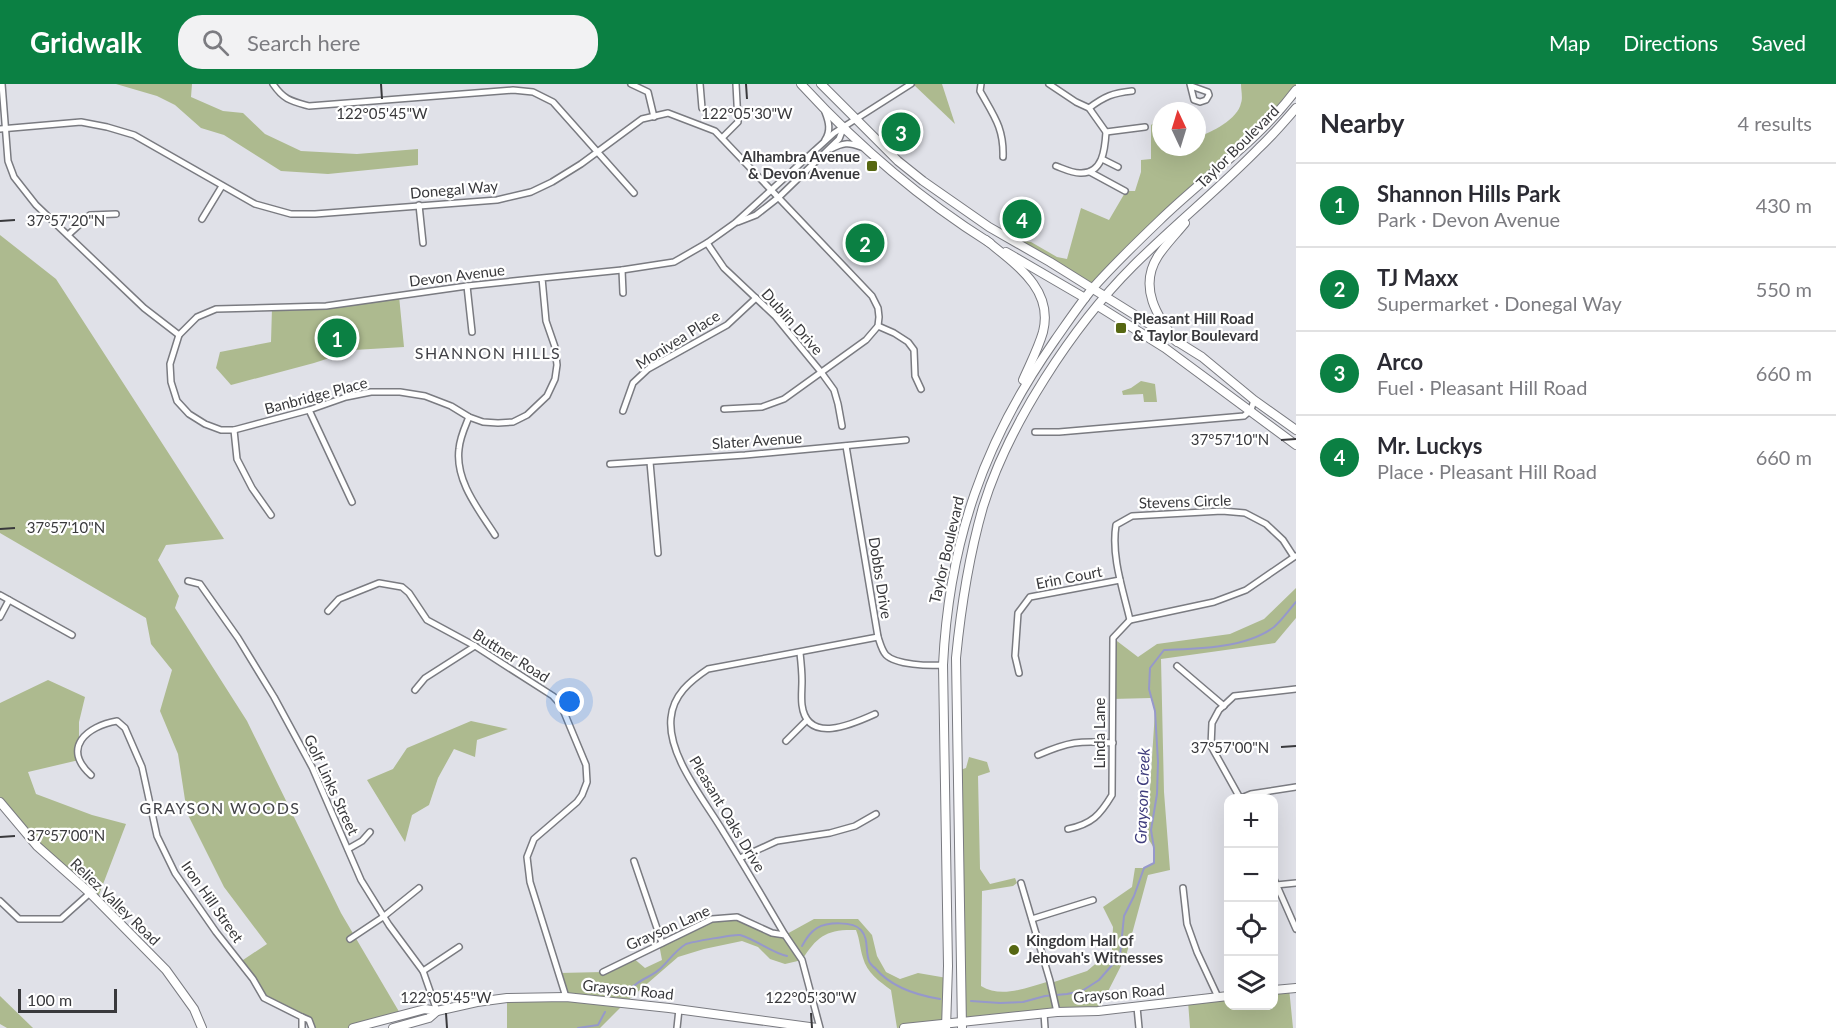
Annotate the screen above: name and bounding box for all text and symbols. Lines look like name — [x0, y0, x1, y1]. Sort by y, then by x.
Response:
search box — [178, 15, 598, 69]
text: Gridwalk — [30, 25, 142, 59]
icon: search — [199, 26, 232, 59]
text: Search here — [247, 29, 360, 56]
text: Map — [1549, 30, 1590, 55]
text: Directions — [1623, 30, 1718, 55]
text: Saved — [1751, 30, 1806, 55]
street label: Taylor Boulevard — [1192, 101, 1282, 191]
north arrow — [1152, 102, 1206, 156]
text: 122°05'45"W — [336, 104, 428, 122]
text: 122°05'30"W — [701, 104, 793, 122]
text: Nearby — [1320, 107, 1405, 139]
pin: 3 — [882, 110, 920, 154]
text: 4 results — [1737, 111, 1812, 135]
place label: Alhambra Avenue & Devon Avenue — [741, 147, 860, 182]
marker: Alhambra Avenue & Devon Avenue — [865, 159, 879, 173]
street label: Donegal Way — [409, 176, 499, 202]
text: Shannon Hills Park — [1377, 180, 1560, 207]
text: 1 — [1334, 193, 1345, 217]
text: 430 m — [1756, 193, 1812, 217]
pin: 4 — [1002, 196, 1042, 242]
text: Park · Devon Avenue — [1377, 207, 1560, 231]
text: 37°57'20"N — [27, 211, 105, 229]
pin: 2 — [846, 220, 884, 266]
street label: Devon Avenue — [408, 260, 506, 290]
text: TJ Maxx — [1377, 264, 1458, 291]
text: 2 — [1334, 277, 1345, 301]
text: 550 m — [1756, 277, 1812, 301]
street label: Dublin Drive — [758, 284, 827, 358]
text: Supermarket · Donegal Way — [1377, 291, 1622, 315]
street label: Monivea Place — [632, 306, 723, 372]
place label: Pleasant Hill Road & Taylor Boulevard — [1133, 309, 1259, 344]
pin: 1 — [318, 316, 356, 360]
marker: Pleasant Hill Road & Taylor Boulevard — [1114, 321, 1128, 335]
district label: SHANNON HILLS — [415, 343, 561, 362]
text: Arco — [1377, 348, 1423, 375]
text: 3 — [1334, 361, 1345, 385]
text: 660 m — [1756, 361, 1812, 385]
street label: Banbridge Place — [262, 373, 369, 417]
text: Fuel · Pleasant Hill Road — [1377, 375, 1587, 399]
street label: Slater Avenue — [711, 428, 803, 452]
text: 37°57'10"N — [1191, 430, 1269, 448]
text: Mr. Luckys — [1377, 432, 1482, 459]
text: 4 — [1334, 445, 1345, 469]
text: 660 m — [1756, 445, 1812, 469]
text: Place · Pleasant Hill Road — [1377, 459, 1597, 483]
street label: Stevens Circle — [1138, 490, 1232, 512]
street label: Taylor Boulevard — [925, 494, 967, 605]
text: 37°57'10"N — [27, 518, 105, 536]
street label: Dobbs Drive — [866, 536, 896, 620]
street label: Erin Court — [1034, 562, 1104, 592]
street label: Buttner Road — [470, 625, 553, 686]
your location — [555, 687, 584, 716]
street label: Linda Lane — [1090, 698, 1108, 768]
street label: Golf Links Street — [301, 731, 363, 838]
text: 37°57'00"N — [1191, 738, 1269, 756]
water label: Grayson Creek — [1130, 747, 1153, 844]
street label: Pleasant Oaks Drive — [686, 752, 770, 875]
map controls — [1224, 794, 1278, 1010]
button: + — [1224, 794, 1278, 848]
district label: GRAYSON WOODS — [139, 798, 301, 817]
text: 37°57'00"N — [27, 826, 105, 844]
button: − — [1224, 848, 1278, 902]
street label: Reliez Valley Road — [67, 854, 164, 949]
street label: Iron Hill Street — [178, 857, 248, 946]
street label: Grayson Lane — [623, 901, 712, 954]
button: locate — [1224, 902, 1278, 956]
place label: Kingdom Hall of Jehovah's Witnesses — [1026, 931, 1163, 966]
marker: Kingdom Hall of Jehovah's Witnesses — [1007, 943, 1021, 957]
button: layers — [1224, 956, 1278, 1010]
street label: Grayson Road — [582, 975, 675, 1003]
street label: Grayson Road — [1073, 980, 1165, 1006]
scale bar — [18, 986, 117, 1014]
text: 122°05'45"W — [400, 988, 492, 1006]
text: 122°05'30"W — [765, 988, 857, 1006]
text: 100 m — [27, 990, 72, 1009]

